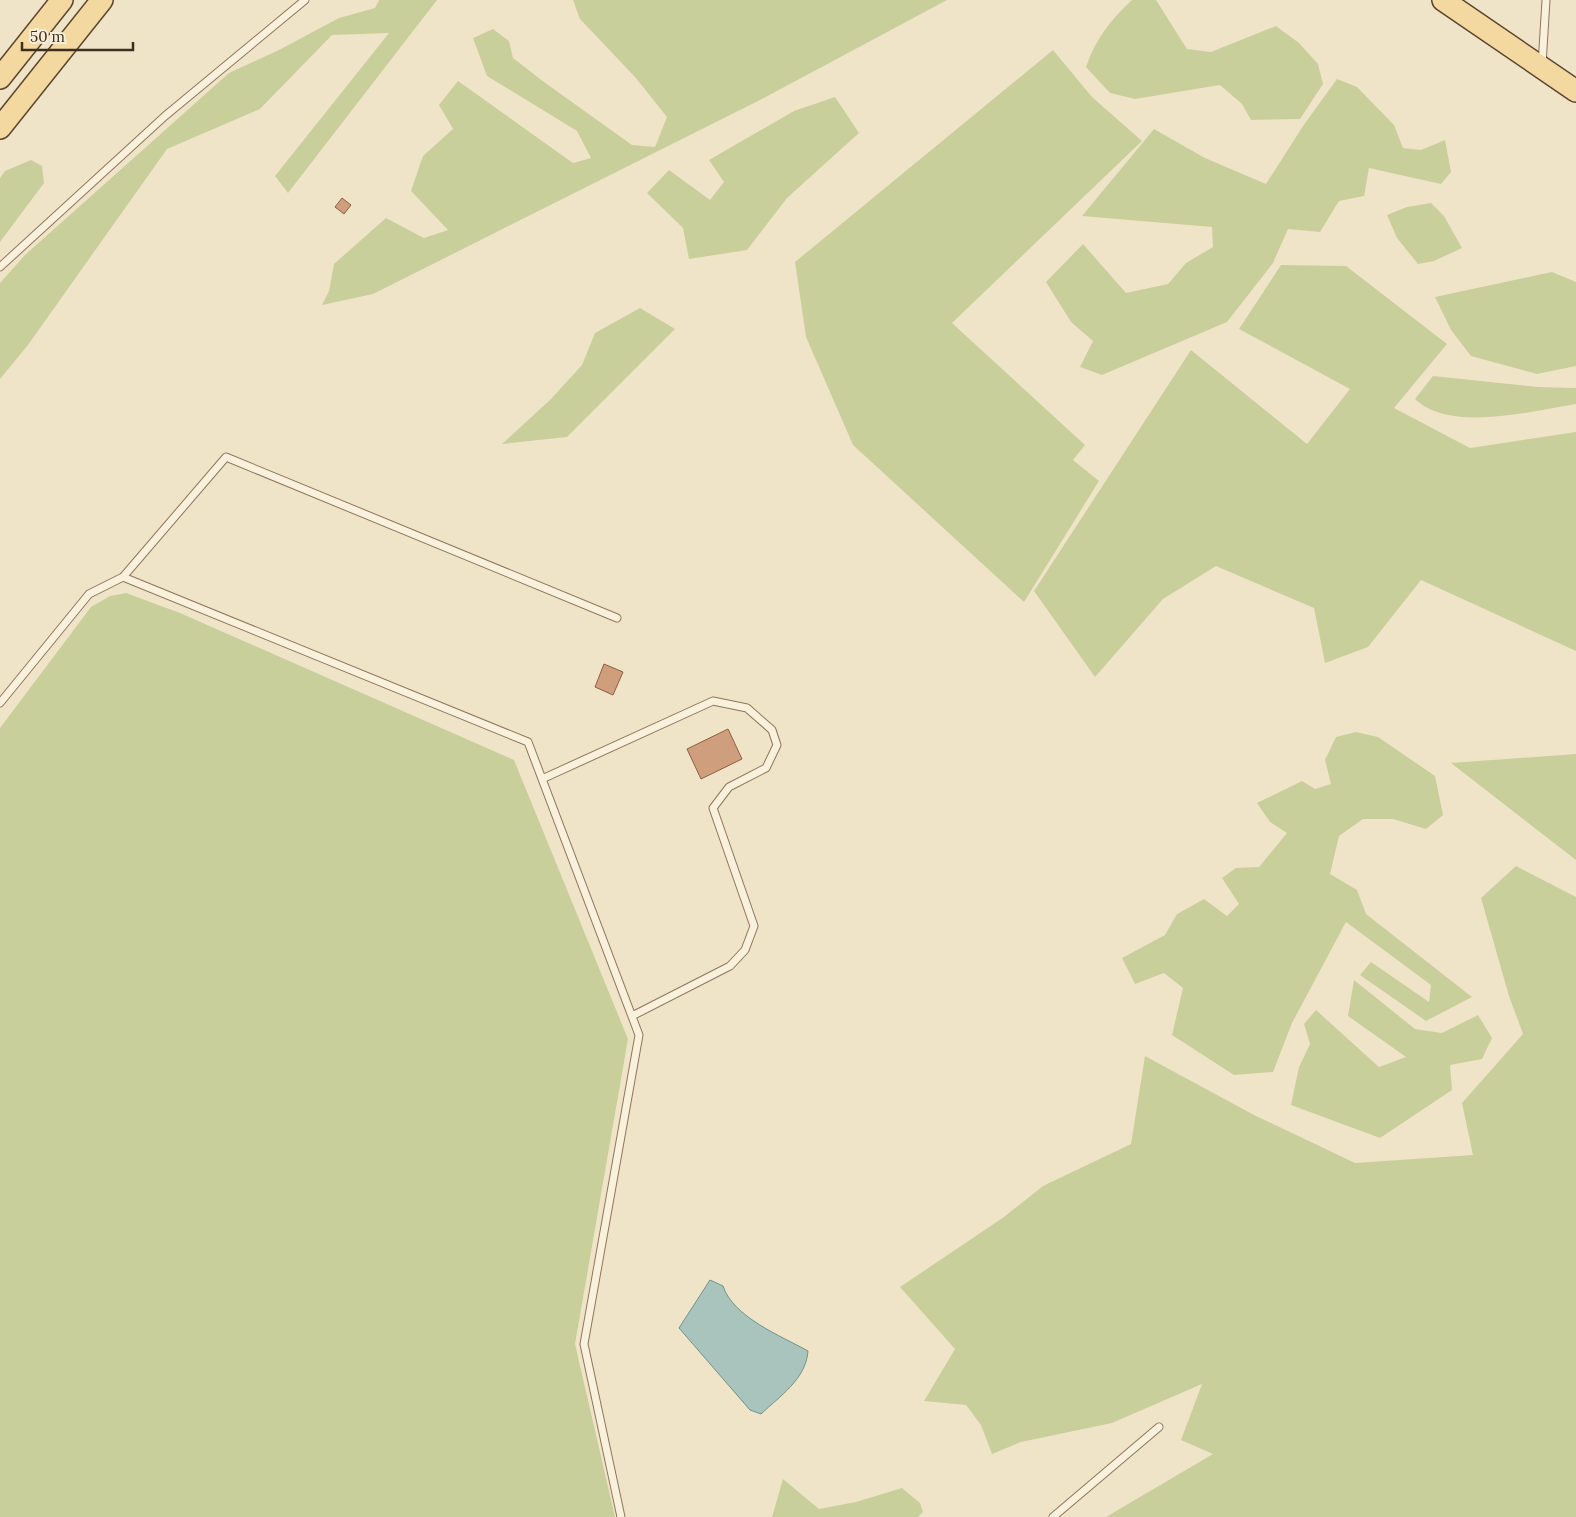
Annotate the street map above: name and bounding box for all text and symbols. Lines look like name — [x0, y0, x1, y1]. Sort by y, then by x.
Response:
scale bar — [22, 20, 134, 52]
text: 50 m — [30, 27, 65, 46]

